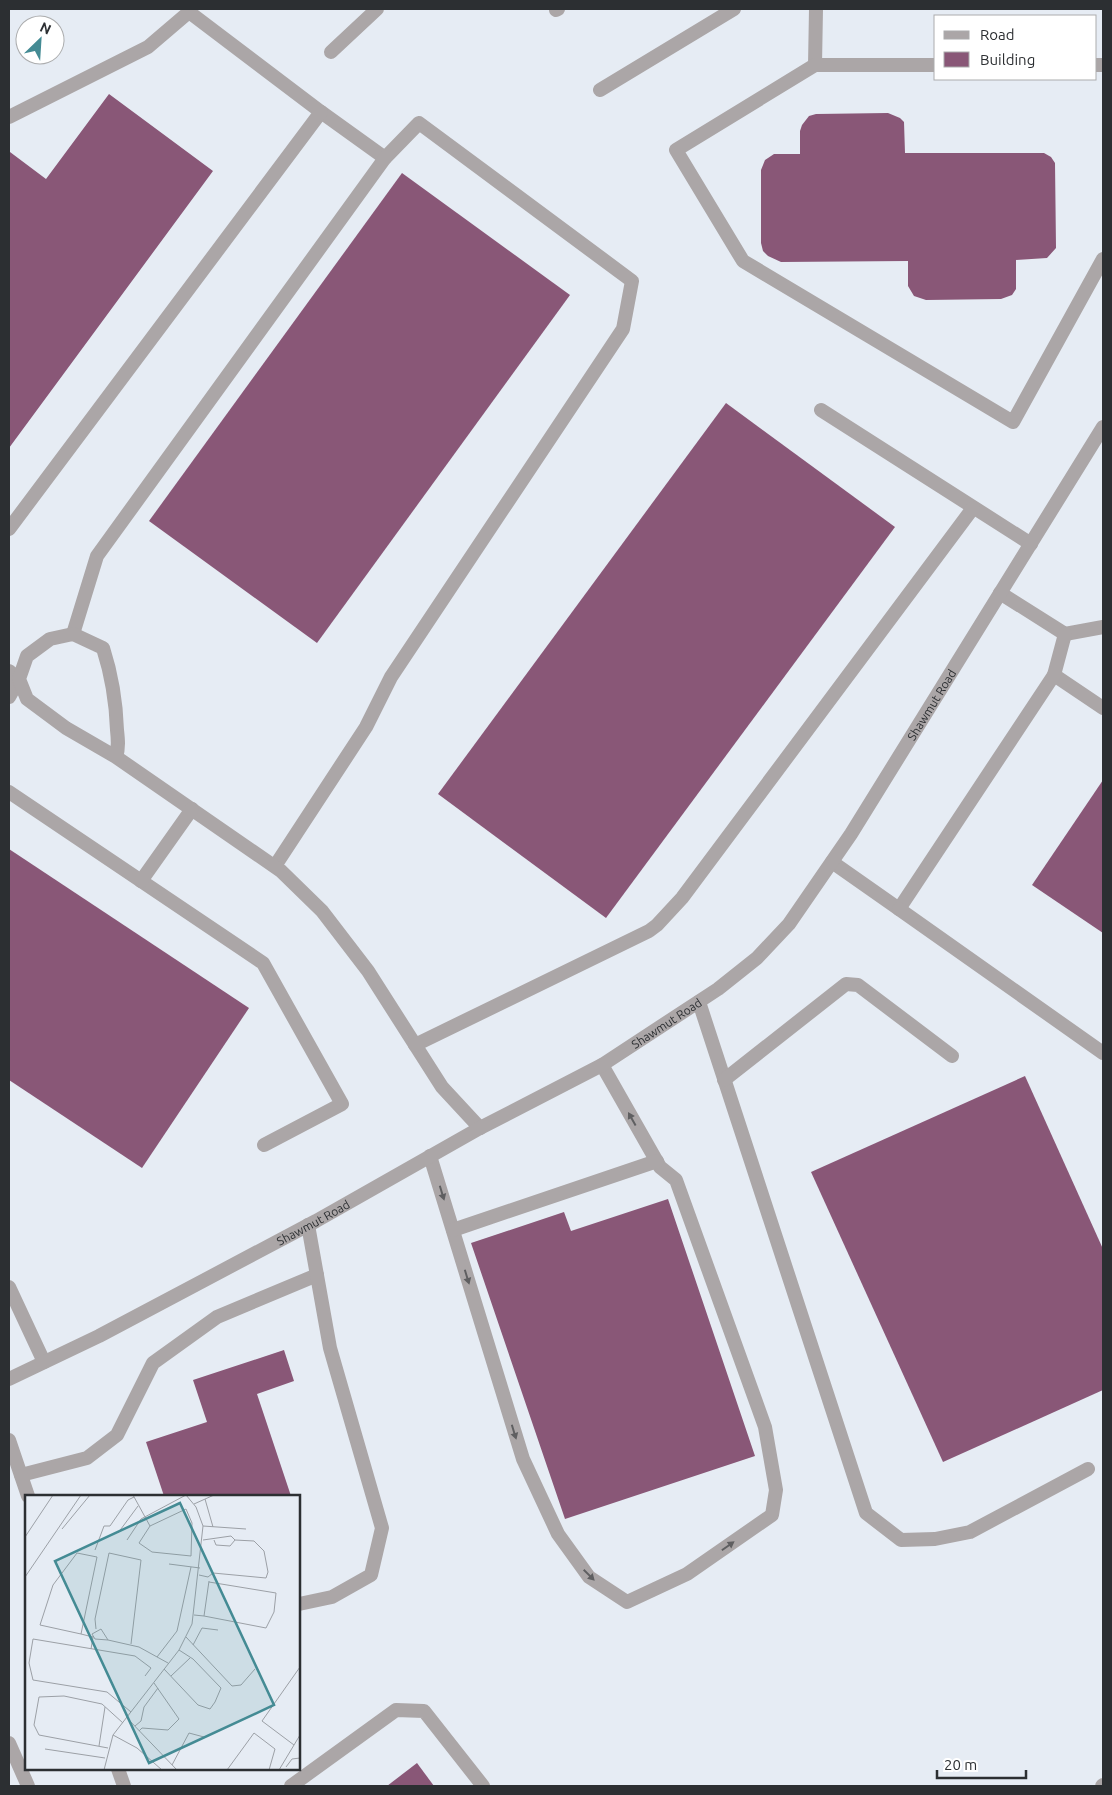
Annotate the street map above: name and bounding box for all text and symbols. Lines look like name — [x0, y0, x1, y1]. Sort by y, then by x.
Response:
north arrow — [15, 15, 65, 65]
legend — [934, 15, 1097, 80]
text: N — [37, 19, 54, 38]
text: Road — [980, 26, 1015, 43]
text: Building — [980, 51, 1035, 68]
street label: Shawmut Road — [904, 667, 958, 742]
street label: Shawmut Road — [629, 995, 704, 1051]
one-way arrow — [628, 1112, 636, 1127]
one-way arrow — [438, 1186, 446, 1201]
street label: Shawmut Road — [274, 1197, 352, 1247]
one-way arrow — [464, 1270, 472, 1285]
one-way arrow — [511, 1425, 519, 1440]
inset map — [25, 1495, 300, 1770]
one-way arrow — [721, 1541, 735, 1550]
one-way arrow — [583, 1569, 595, 1581]
scale bar — [937, 1748, 1026, 1780]
text: 20 m — [944, 1756, 977, 1773]

